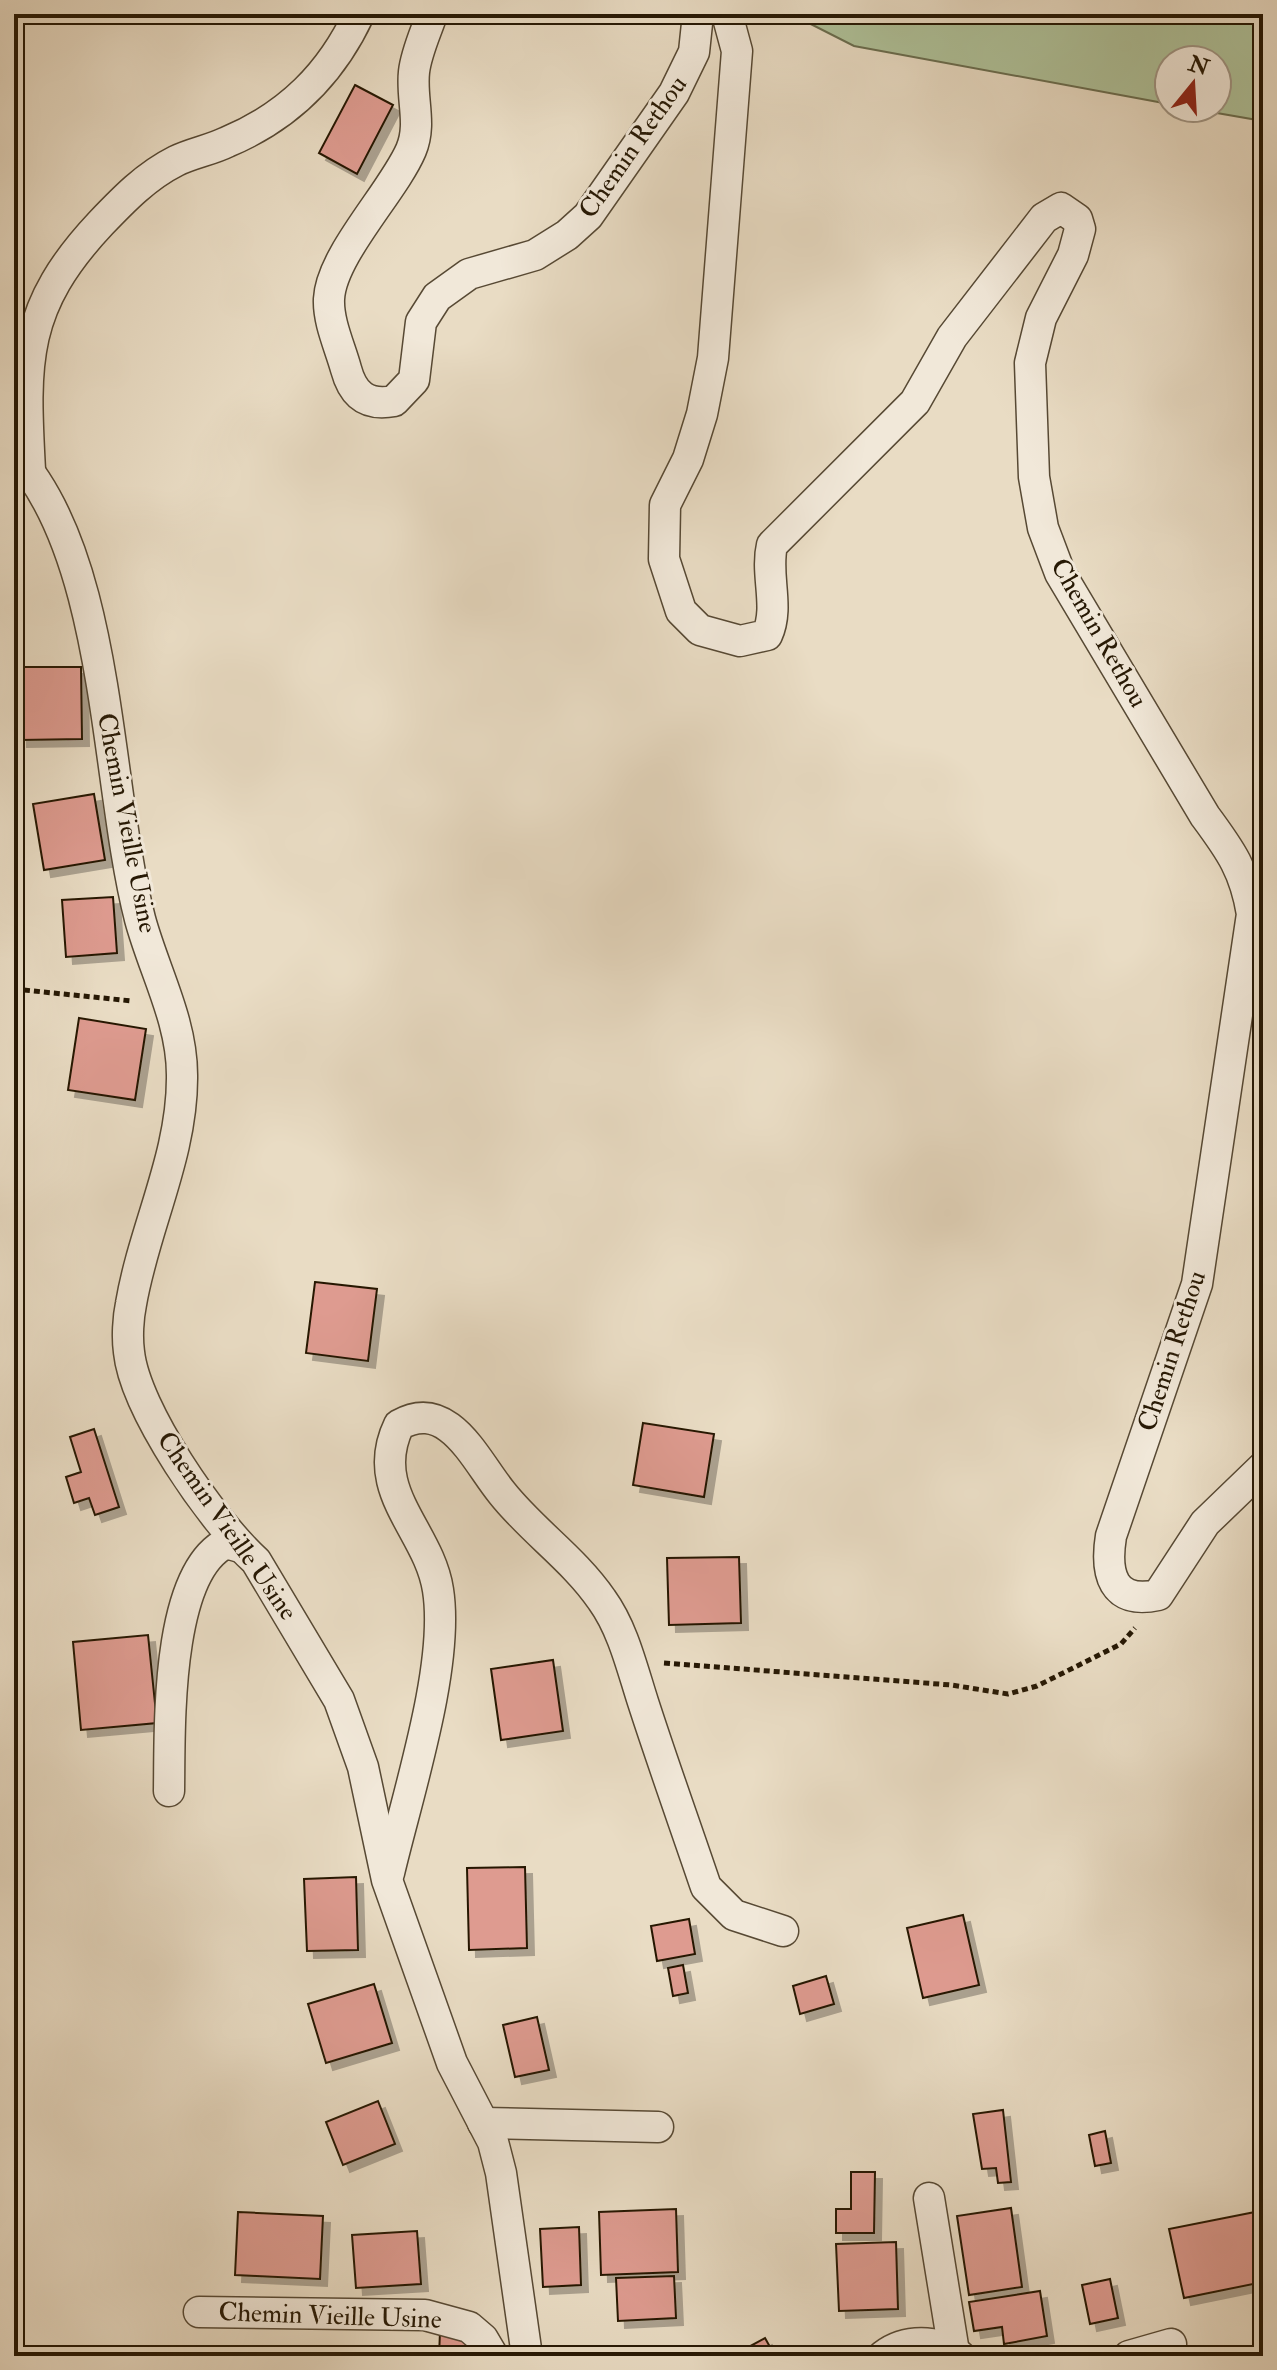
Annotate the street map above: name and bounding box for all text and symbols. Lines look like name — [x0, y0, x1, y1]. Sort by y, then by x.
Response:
north arrow — [1153, 44, 1233, 124]
text: N — [1184, 49, 1213, 82]
street label: Chemin Rethou — [572, 69, 694, 225]
street label: Chemin Rethou — [1043, 553, 1155, 713]
street label: Chemin Vieille Usine — [90, 710, 164, 936]
street label: Chemin Rethou — [1131, 1267, 1213, 1435]
street label: Chemin Vieille Usine — [150, 1425, 304, 1627]
street label: Chemin Vieille Usine — [218, 2296, 442, 2336]

